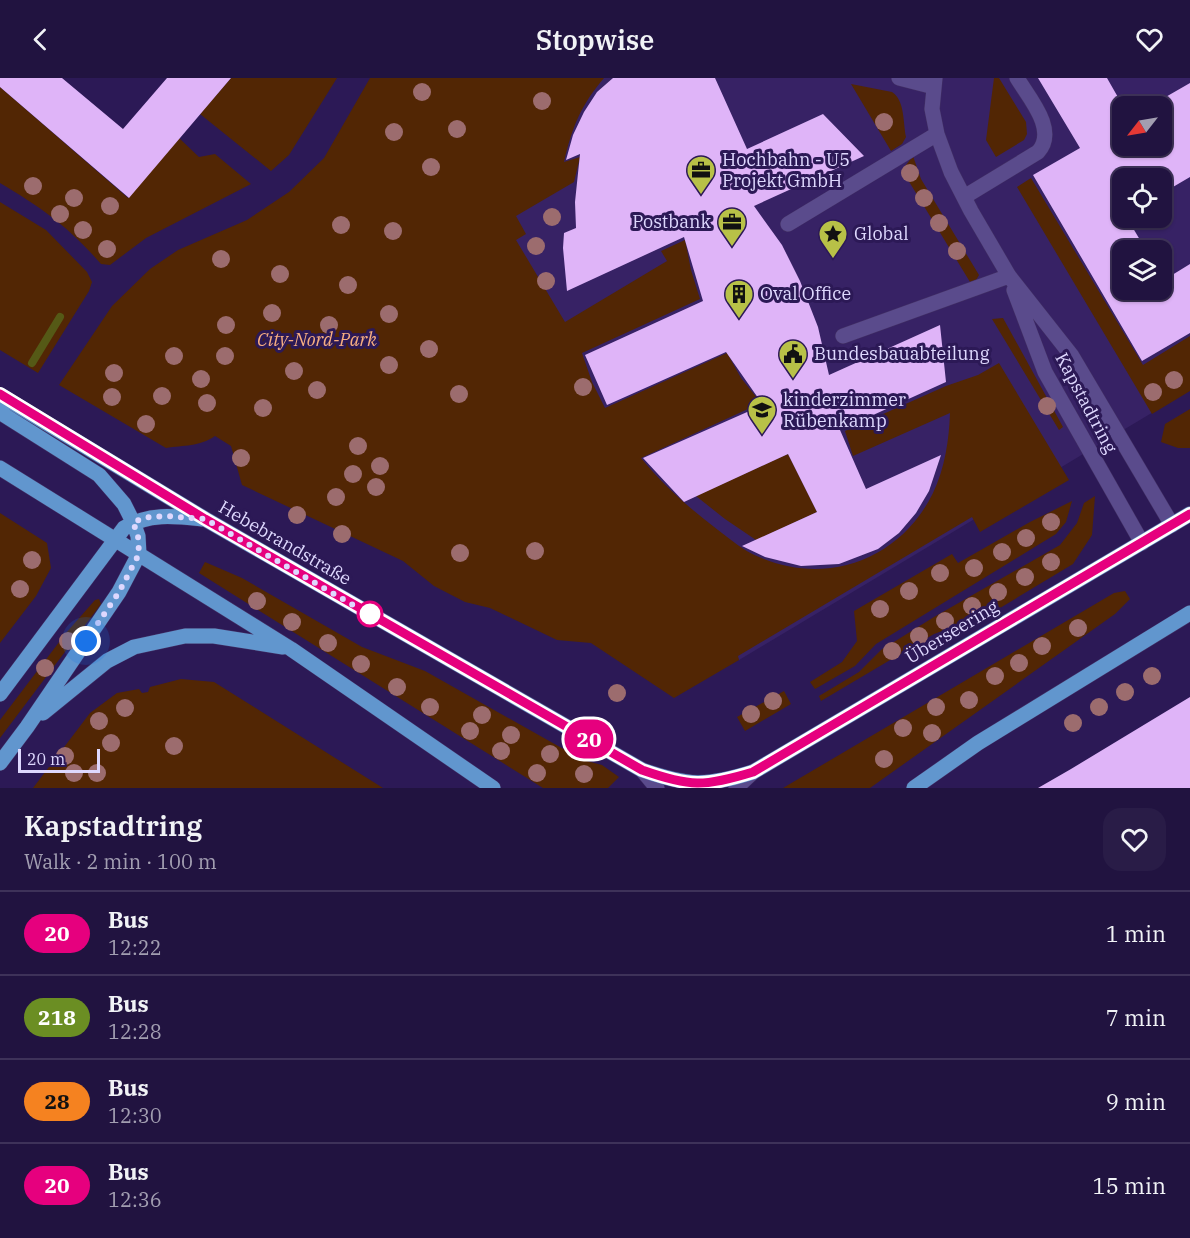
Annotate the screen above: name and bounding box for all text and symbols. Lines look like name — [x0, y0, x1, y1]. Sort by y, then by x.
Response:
text: Stopwise — [536, 22, 654, 57]
icon: back — [24, 23, 57, 56]
icon: heart — [1133, 23, 1166, 56]
north arrow — [1112, 96, 1172, 156]
map controls — [1112, 96, 1172, 300]
place label: Hochbahn - U5 Projekt GmbH — [722, 148, 850, 192]
office icon: Hochbahn - U5 Projekt GmbH — [685, 154, 717, 196]
button: locate — [1112, 168, 1172, 228]
office icon: Postbank — [716, 206, 748, 248]
place label: Postbank — [632, 210, 711, 233]
place icon: Global — [817, 218, 849, 260]
place label: Global — [854, 222, 909, 245]
button: layers — [1112, 240, 1172, 300]
building icon: Oval Office — [723, 278, 755, 320]
place label: Oval Office — [760, 282, 851, 305]
park label: City-Nord-Park — [257, 328, 377, 351]
public building icon: Bundesbauabteilung — [777, 338, 809, 380]
place label: Bundesbauabteilung — [814, 342, 990, 365]
street label: Kapstadtring — [1050, 349, 1123, 457]
place label: kinderzimmer Rübenkamp — [783, 388, 906, 432]
school or university icon: kinderzimmer Rübenkamp — [746, 394, 778, 436]
street label: Hebebrandstraße — [215, 495, 356, 590]
street label: Überseering — [901, 595, 1003, 668]
unlabelled marker — [357, 601, 383, 627]
your location — [71, 626, 101, 656]
line badge: 20 — [562, 720, 616, 758]
text: 20 — [576, 725, 602, 753]
scale bar — [18, 746, 100, 774]
text: 20 m — [27, 749, 65, 769]
text: Kapstadtring — [24, 807, 202, 844]
button: heart — [1103, 808, 1166, 871]
text: Walk · 2 min · 100 m — [24, 848, 217, 875]
text: Bus — [108, 905, 149, 934]
text: 20 — [44, 919, 70, 947]
text: 1 min — [1106, 919, 1166, 948]
text: 12:22 — [108, 934, 162, 961]
text: Bus — [108, 989, 149, 1018]
text: 218 — [38, 1003, 76, 1031]
text: 7 min — [1106, 1003, 1166, 1032]
text: 12:28 — [108, 1018, 162, 1045]
text: Bus — [108, 1073, 149, 1102]
text: 28 — [44, 1087, 70, 1115]
text: 9 min — [1106, 1087, 1166, 1116]
text: 12:30 — [108, 1102, 162, 1129]
text: Bus — [108, 1157, 149, 1186]
text: 20 — [44, 1171, 70, 1199]
text: 15 min — [1093, 1171, 1166, 1200]
text: 12:36 — [108, 1186, 162, 1213]

